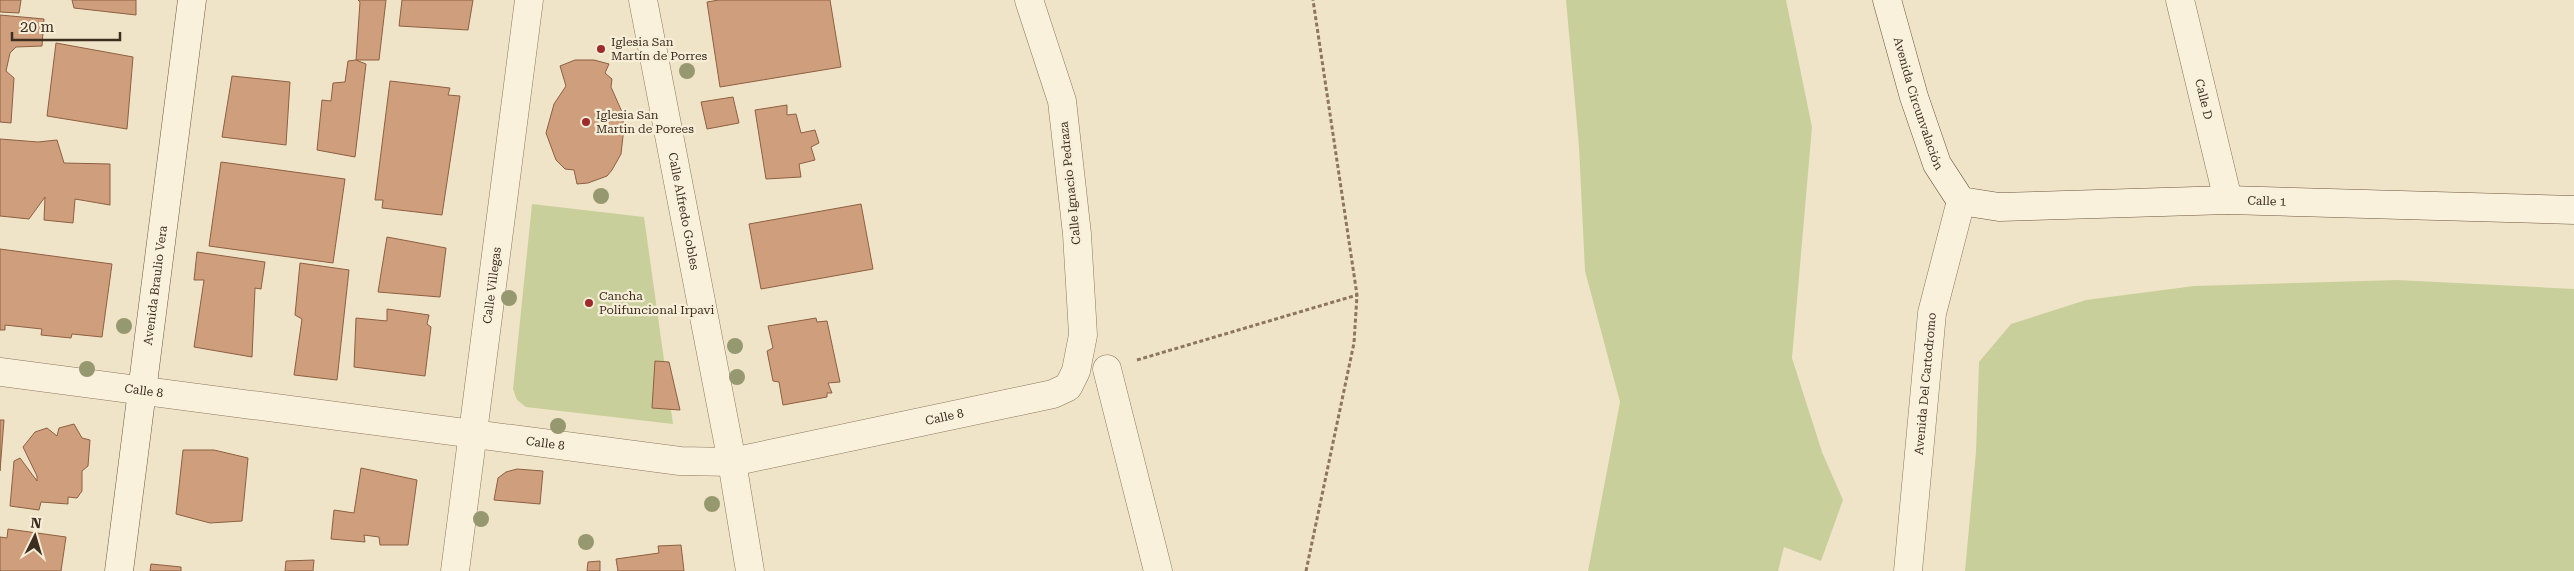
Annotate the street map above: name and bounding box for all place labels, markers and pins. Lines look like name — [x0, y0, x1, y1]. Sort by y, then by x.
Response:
place label: Iglesia San Martín de Porres — [611, 35, 707, 63]
marker: Iglesia San Martín de Porres — [595, 43, 607, 55]
place label: Iglesia San Martin de Porees — [596, 108, 694, 136]
marker: Iglesia San Martin de Porees — [580, 116, 592, 128]
place label: Cancha Polifuncional Irpavi — [599, 289, 714, 317]
marker: Cancha Polifuncional Irpavi — [583, 297, 595, 309]

